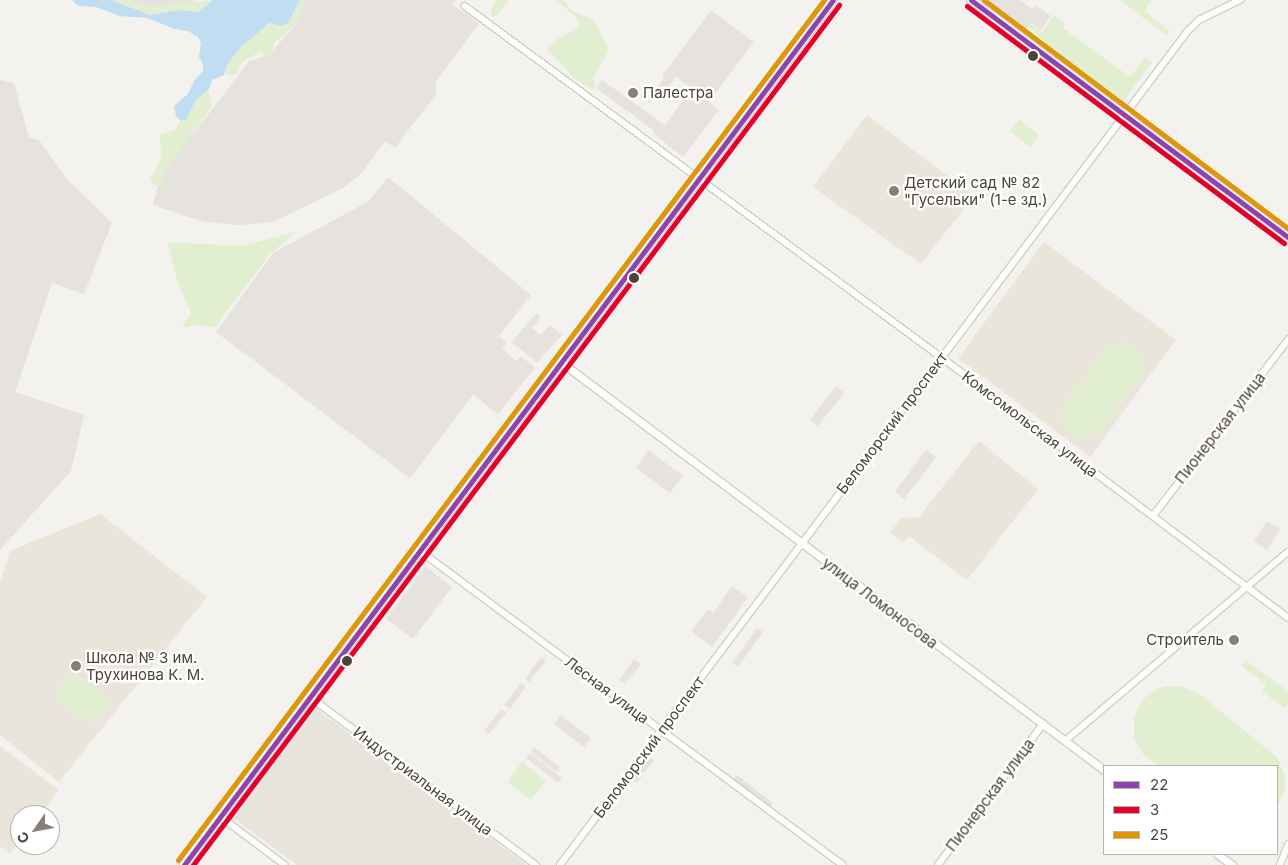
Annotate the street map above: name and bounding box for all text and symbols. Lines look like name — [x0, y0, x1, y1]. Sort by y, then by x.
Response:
unlabelled marker — [1028, 51, 1038, 61]
place label: Палестра — [643, 84, 713, 102]
marker: Палестра — [627, 87, 639, 99]
place label: Детский сад № 82 "Гусельки" (1-е зд.) — [904, 173, 1047, 208]
marker: Детский сад № 82 "Гусельки" (1-е зд.) — [888, 185, 900, 197]
unlabelled marker — [629, 273, 639, 283]
street label: Беломорский проспект — [833, 349, 951, 497]
street label: Комсомольская улица — [959, 367, 1101, 481]
street label: Пионерская улица — [1171, 369, 1269, 487]
street label: улица Ломоносова — [819, 554, 941, 652]
place label: Строитель — [1146, 631, 1224, 649]
marker: Строитель — [1228, 634, 1240, 646]
place label: Школа № 3 им. Трухинова К. М. — [86, 648, 205, 683]
street label: Лесная улица — [561, 652, 653, 728]
unlabelled marker — [342, 656, 352, 666]
marker: Школа № 3 им. Трухинова К. М. — [70, 660, 82, 672]
street label: Беломорский проспект — [590, 673, 708, 821]
street label: Индустриальная улица — [350, 723, 496, 839]
street label: Пионерская улица — [942, 735, 1038, 855]
legend — [1103, 765, 1278, 855]
text: 22 — [1150, 775, 1168, 794]
text: 3 — [1150, 800, 1159, 819]
north arrow — [10, 805, 60, 855]
text: 25 — [1150, 825, 1168, 844]
text: С — [13, 829, 33, 847]

